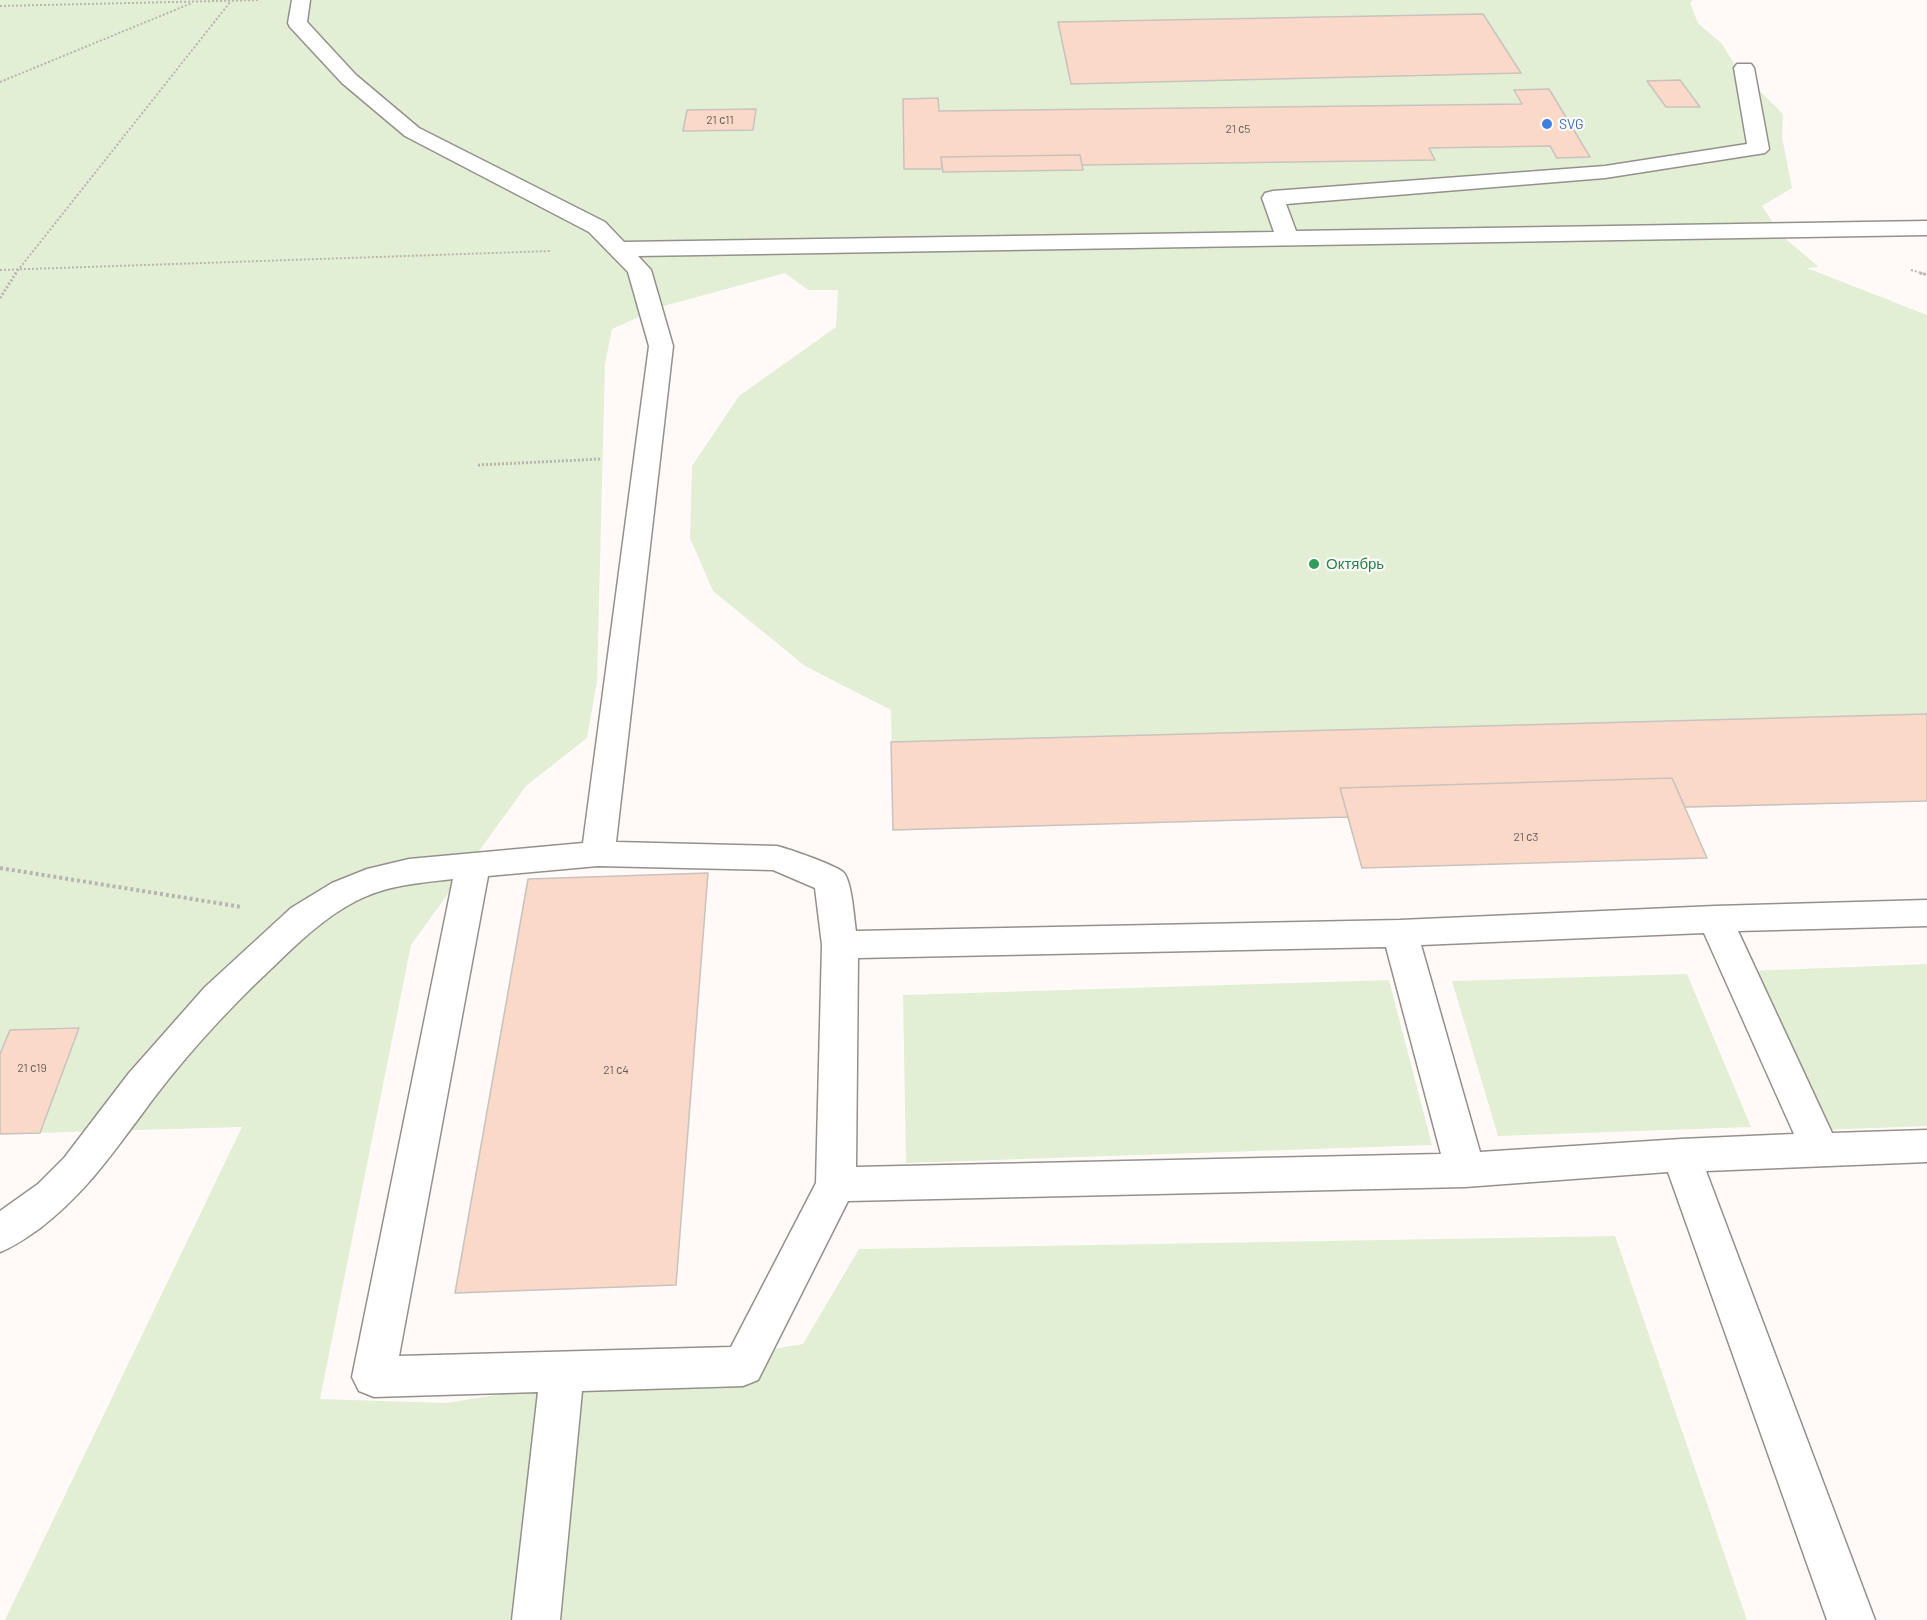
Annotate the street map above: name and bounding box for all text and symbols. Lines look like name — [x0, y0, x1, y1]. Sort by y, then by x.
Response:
house number: 21 с11 — [706, 113, 734, 127]
place label: SVG — [1559, 116, 1584, 132]
marker: SVG — [1540, 117, 1554, 131]
house number: 21 с5 — [1225, 122, 1251, 136]
place label: Октябрь — [1326, 555, 1384, 573]
marker: Октябрь — [1307, 557, 1321, 571]
house number: 21 с3 — [1513, 830, 1539, 844]
house number: 21 с19 — [17, 1061, 47, 1075]
house number: 21 с4 — [603, 1063, 629, 1077]

